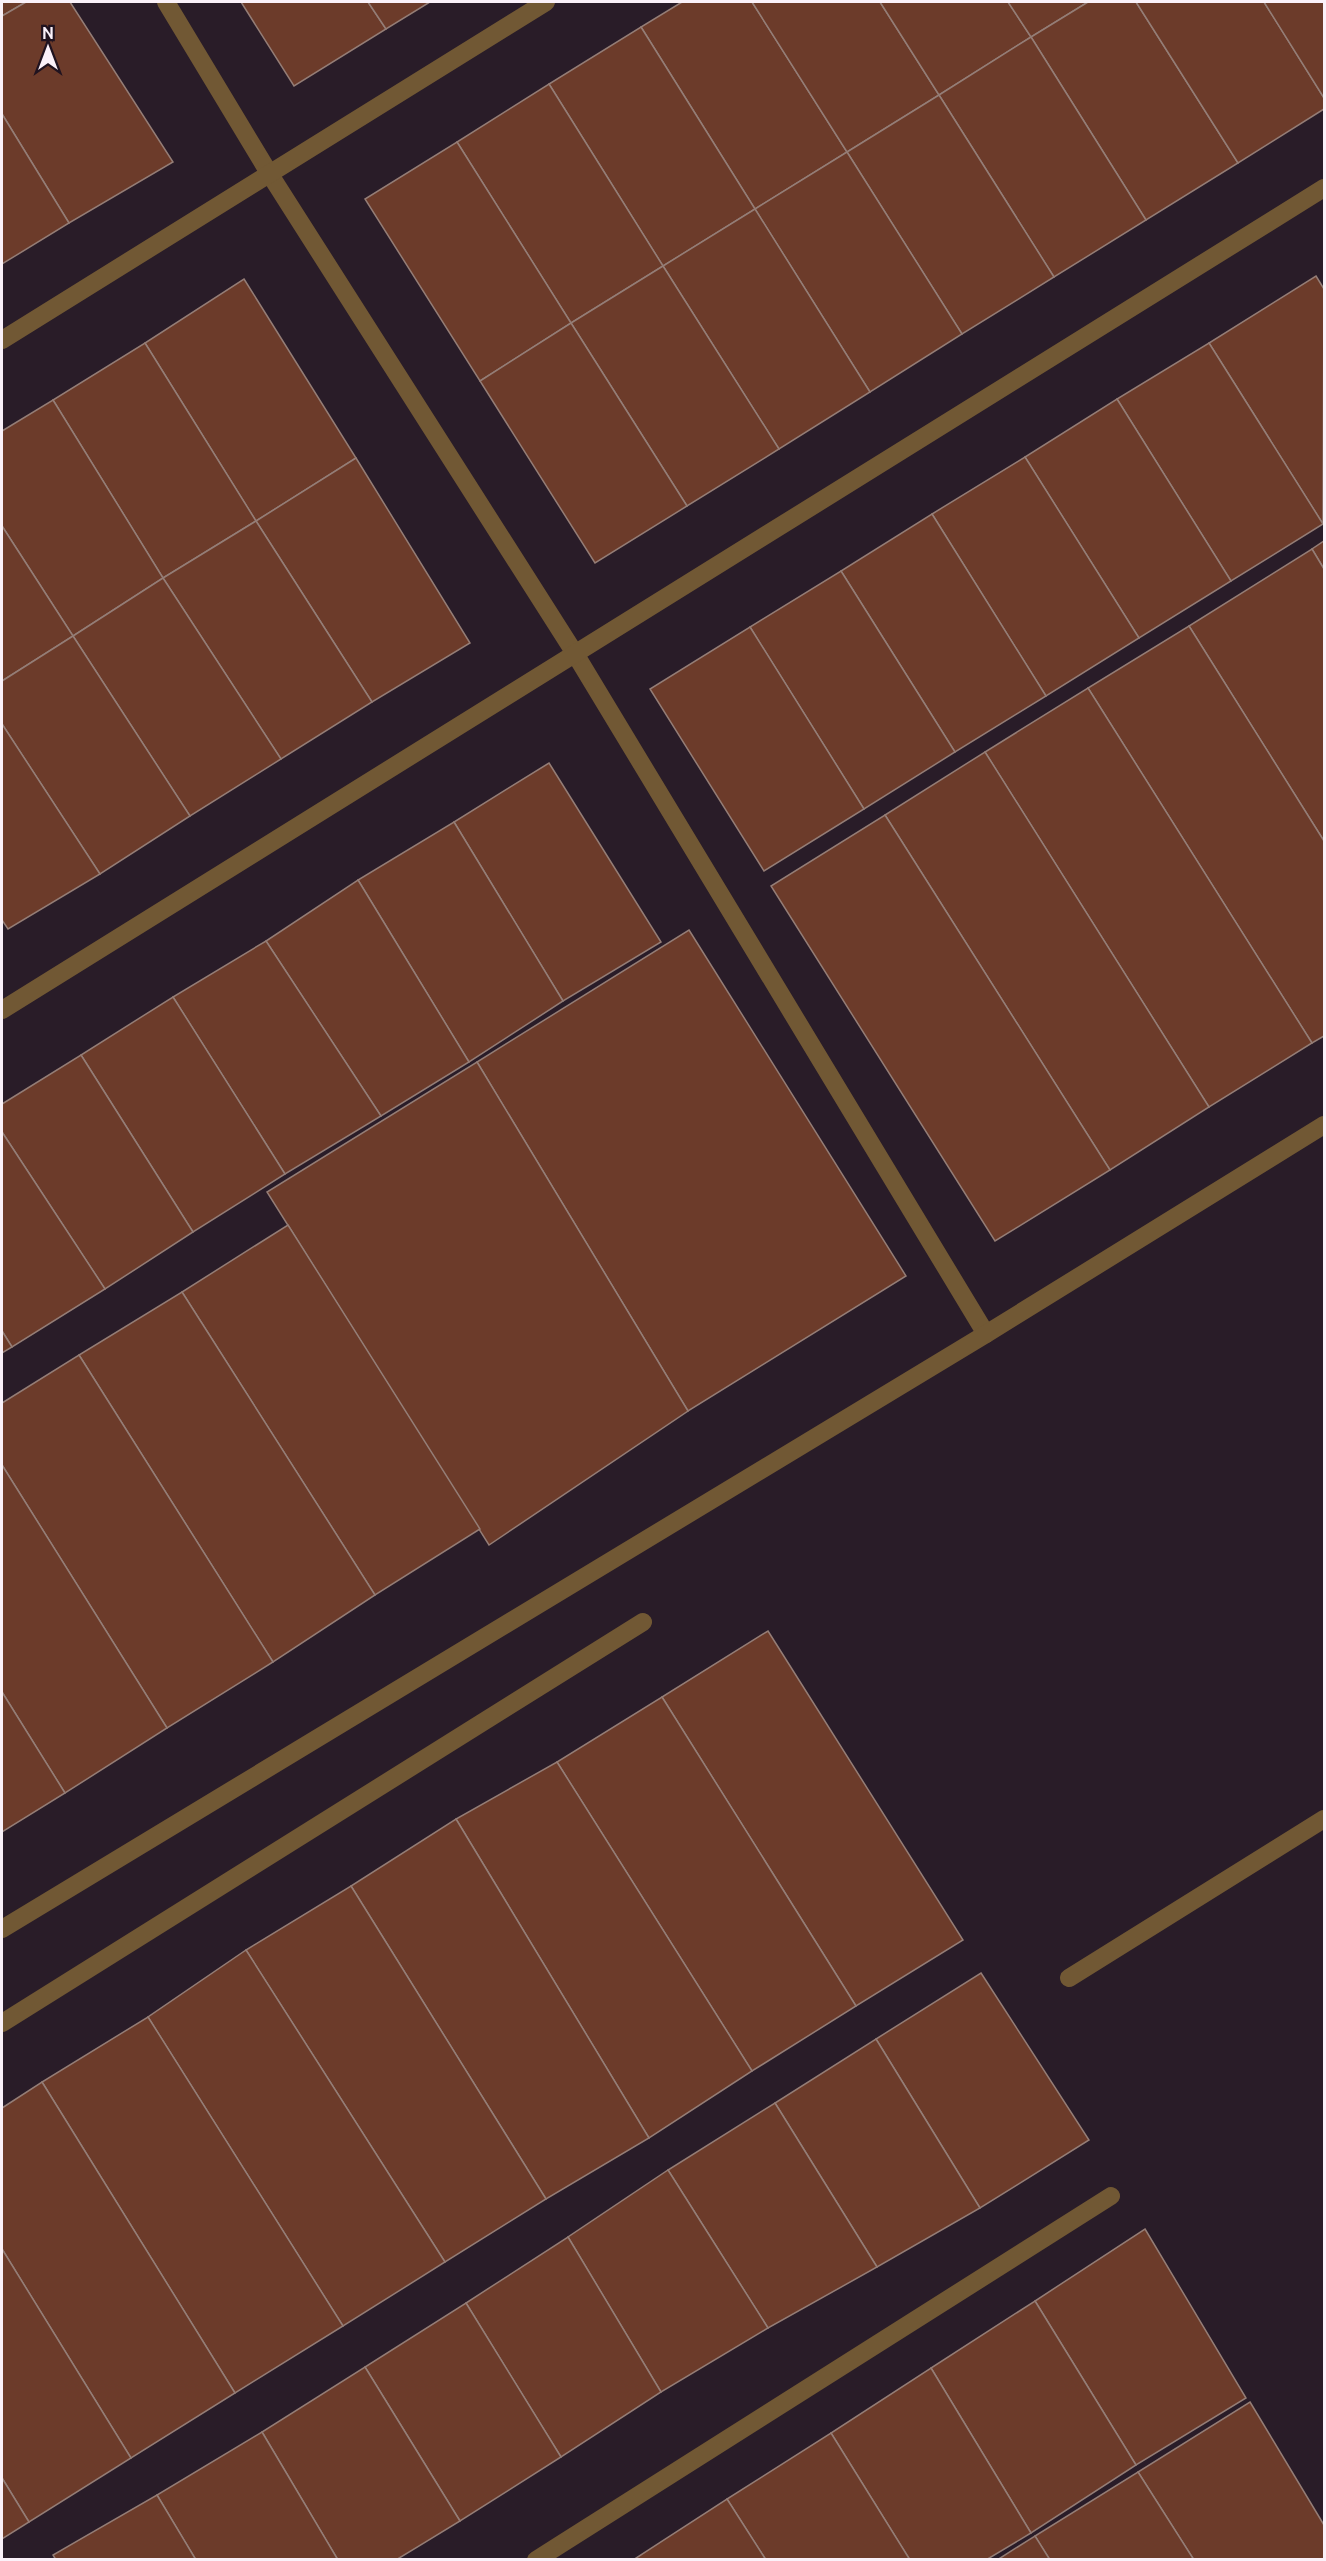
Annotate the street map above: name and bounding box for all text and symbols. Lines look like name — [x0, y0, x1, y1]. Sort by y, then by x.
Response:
north arrow — [18, 18, 78, 78]
text: N — [42, 24, 54, 42]

